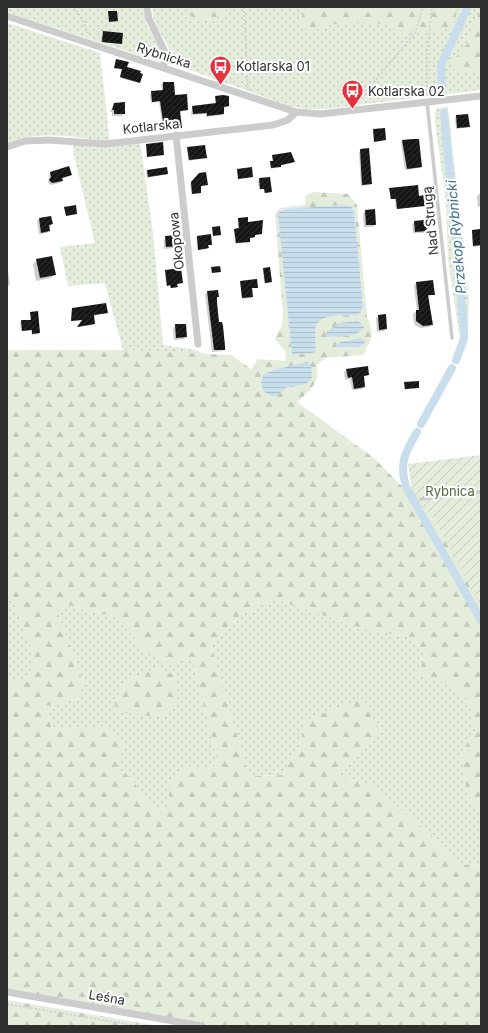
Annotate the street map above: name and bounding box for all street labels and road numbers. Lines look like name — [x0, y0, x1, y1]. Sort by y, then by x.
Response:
street label: Rybnicka — [135, 39, 193, 71]
street label: Kotlarska — [122, 115, 180, 137]
street label: Nad Strugą — [418, 186, 442, 256]
street label: Okopowa — [165, 211, 187, 271]
street label: Leśna — [87, 986, 127, 1008]

